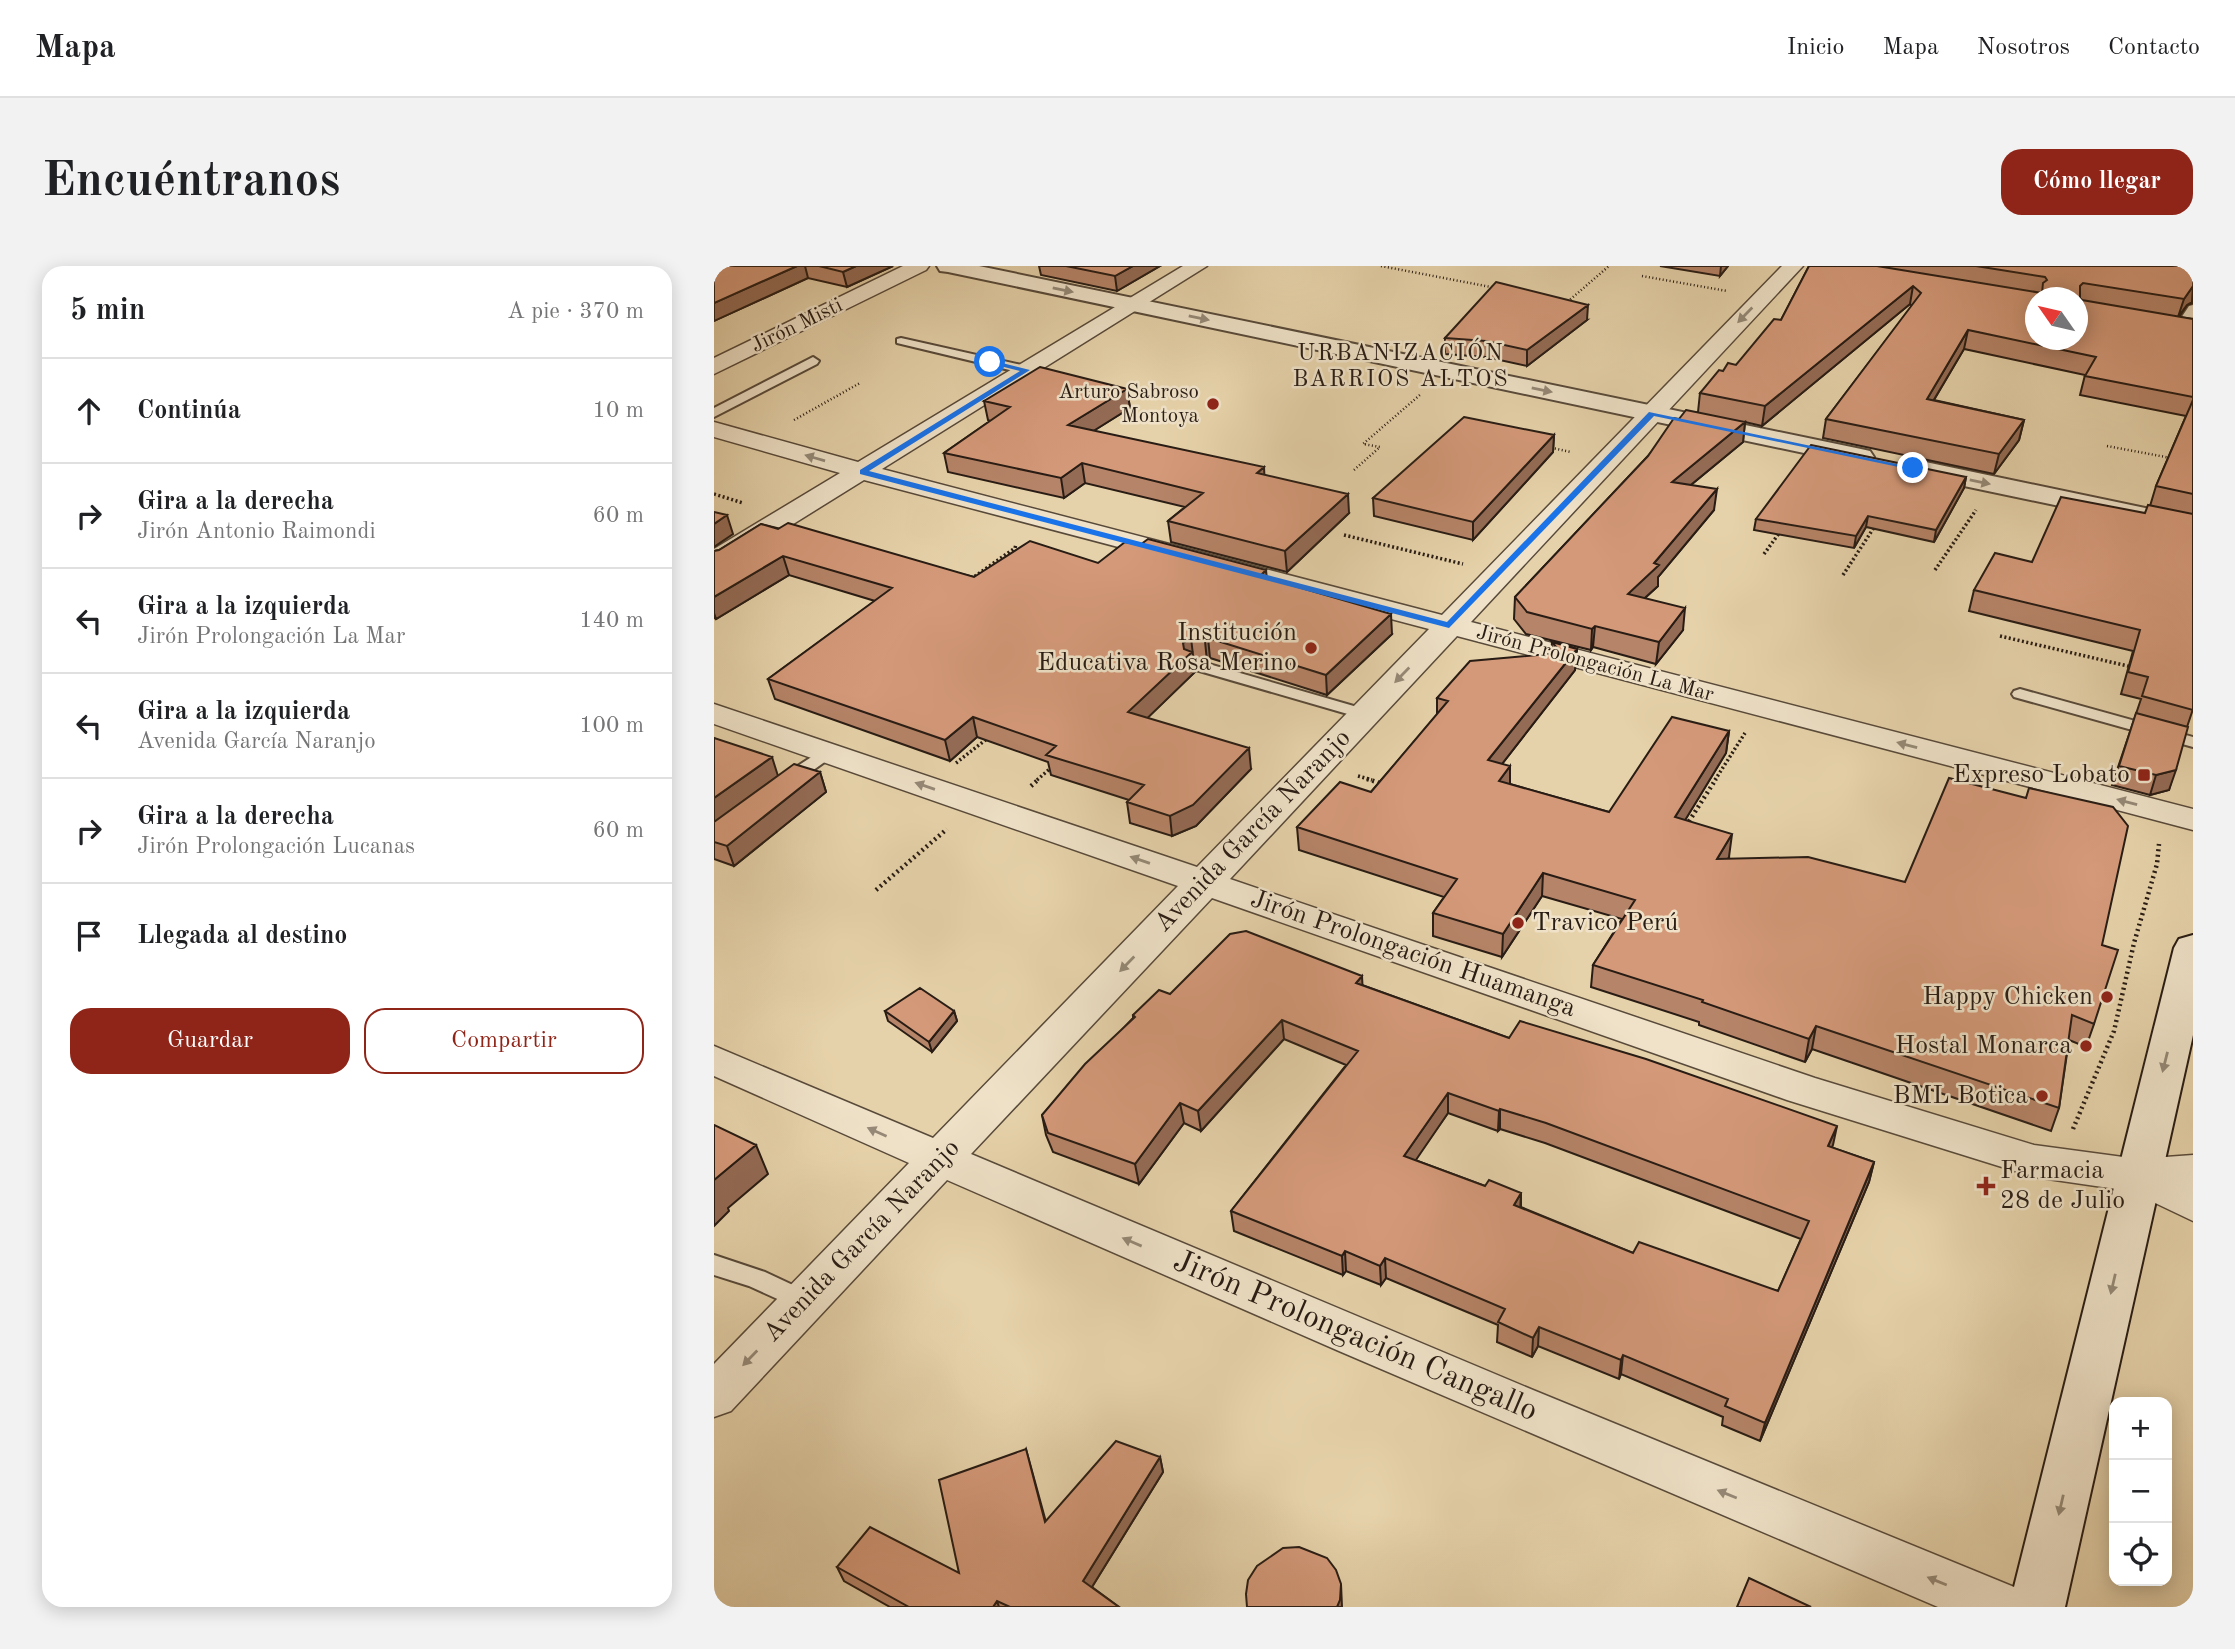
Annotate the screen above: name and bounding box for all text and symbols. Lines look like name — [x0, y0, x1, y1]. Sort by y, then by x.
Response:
text: Mapa — [35, 32, 116, 65]
text: Inicio — [1787, 36, 1845, 60]
text: Mapa — [1883, 36, 1939, 60]
text: Nosotros — [1977, 36, 2070, 60]
text: Contacto — [2108, 36, 2200, 60]
button: Cómo llegar — [2001, 149, 2193, 215]
text: Encuéntranos — [42, 158, 340, 207]
one-way arrow — [1052, 285, 1074, 296]
north arrow — [2025, 287, 2088, 350]
street label: Jirón Misti — [748, 295, 846, 357]
text: 5 min — [70, 296, 145, 326]
text: A pie · 370 m — [507, 300, 644, 323]
one-way arrow — [1738, 306, 1754, 323]
one-way arrow — [1188, 313, 1210, 324]
district label: URBANIZACIÓN BARRIOS ALTOS — [1292, 337, 1510, 391]
route start — [974, 346, 1005, 377]
place label: Arturo Sabroso Montoya — [1058, 382, 1199, 427]
one-way arrow — [1531, 385, 1553, 396]
icon: ahead — [70, 392, 108, 430]
marker: Arturo Sabroso Montoya — [1205, 396, 1221, 412]
text: Continúa — [137, 398, 241, 424]
text: 10 m — [593, 399, 644, 422]
route end — [1897, 452, 1928, 483]
one-way arrow — [804, 453, 825, 463]
one-way arrow — [1969, 476, 1991, 487]
text: Gira a la derecha — [137, 489, 334, 515]
icon: right — [70, 497, 108, 535]
text: 60 m — [593, 504, 644, 527]
text: Jirón Antonio Raimondi — [137, 520, 376, 543]
text: Gira a la izquierda — [137, 594, 350, 620]
icon: left — [70, 602, 108, 640]
text: 140 m — [579, 609, 644, 632]
place label: Institución Educativa Rosa Merino — [1037, 620, 1297, 676]
street label: Jirón Prolongación La Mar — [1474, 622, 1716, 706]
text: Jirón Prolongación La Mar — [137, 625, 405, 648]
marker: Institución Educativa Rosa Merino — [1303, 640, 1319, 656]
one-way arrow — [1395, 666, 1411, 683]
text: Gira a la izquierda — [137, 699, 350, 725]
icon: left — [70, 707, 108, 745]
text: 100 m — [579, 714, 644, 737]
street label: Avenida García Naranjo — [1150, 725, 1356, 937]
text: Avenida García Naranjo — [137, 730, 376, 753]
one-way arrow — [1896, 739, 1918, 750]
place label: Expreso Lobato — [1953, 762, 2130, 788]
marker: Expreso Lobato — [2136, 767, 2152, 783]
one-way arrow — [914, 780, 935, 791]
one-way arrow — [2116, 796, 2138, 807]
text: Gira a la derecha — [137, 804, 334, 830]
icon: right — [70, 812, 108, 850]
text: 60 m — [593, 819, 644, 842]
text: Jirón Prolongación Lucanas — [137, 835, 415, 858]
one-way arrow — [1129, 854, 1150, 865]
street label: Jirón Prolongación Huamanga — [1247, 886, 1579, 1022]
place label: Travico Perú — [1532, 910, 1678, 936]
marker: Travico Perú — [1510, 915, 1526, 931]
icon: arrive — [70, 917, 108, 955]
text: Llegada al destino — [137, 923, 347, 949]
one-way arrow — [1118, 955, 1135, 972]
place label: Happy Chicken — [1922, 984, 2093, 1010]
marker: Happy Chicken — [2099, 989, 2115, 1005]
button: Guardar — [70, 1008, 350, 1074]
button: Compartir — [364, 1008, 644, 1074]
place label: Hostal Monarca — [1895, 1033, 2072, 1059]
marker: Hostal Monarca — [2078, 1038, 2094, 1054]
one-way arrow — [2160, 1051, 2171, 1073]
place label: BML Botica — [1892, 1083, 2028, 1109]
marker: BML Botica — [2034, 1088, 2050, 1104]
one-way arrow — [867, 1126, 887, 1138]
street label: Avenida García Naranjo — [759, 1135, 965, 1347]
place label: Farmacia 28 de Julio — [2000, 1158, 2125, 1214]
marker: Farmacia 28 de Julio — [1978, 1178, 1994, 1194]
one-way arrow — [1122, 1236, 1142, 1248]
street label: Jirón Prolongación Cangallo — [1168, 1246, 1542, 1428]
one-way arrow — [2107, 1273, 2118, 1295]
one-way arrow — [741, 1350, 758, 1367]
map controls — [2109, 1397, 2172, 1586]
button: + — [2109, 1397, 2172, 1460]
button: − — [2109, 1460, 2172, 1523]
one-way arrow — [1716, 1489, 1737, 1500]
one-way arrow — [2055, 1494, 2066, 1516]
button: locate — [2109, 1523, 2172, 1586]
one-way arrow — [1927, 1575, 1947, 1587]

